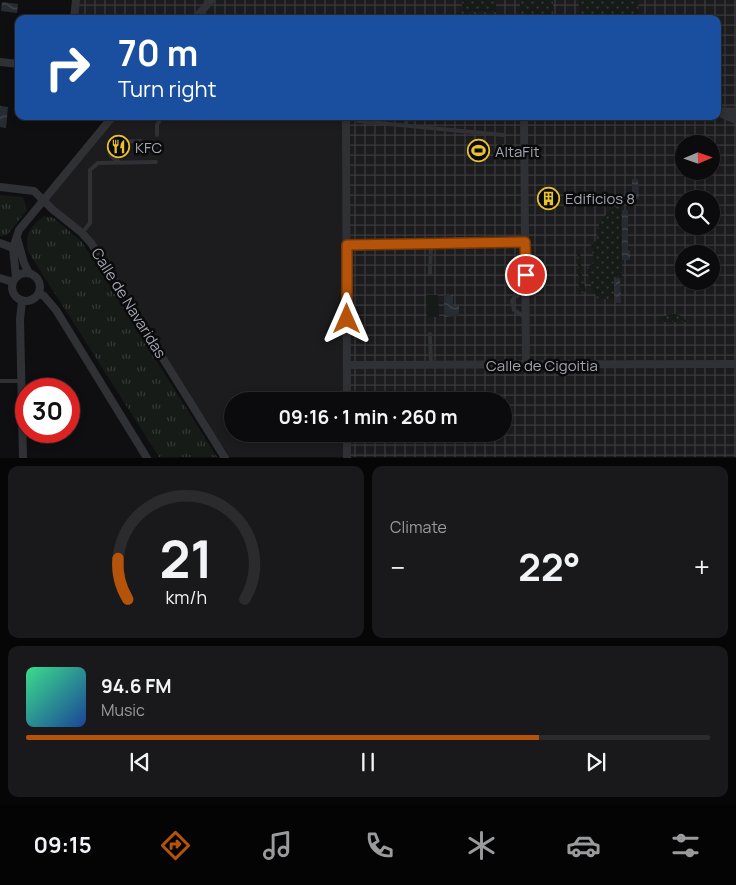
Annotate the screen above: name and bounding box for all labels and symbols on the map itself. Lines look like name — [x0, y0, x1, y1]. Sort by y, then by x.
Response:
restaurant icon: KFC — [107, 135, 131, 159]
north arrow — [675, 135, 720, 180]
place label: KFC — [135, 137, 162, 158]
sports icon: AltaFit — [467, 139, 491, 163]
place label: AltaFit — [495, 141, 539, 162]
building icon: Edificios 8 — [537, 186, 561, 210]
place label: Edificios 8 — [565, 188, 635, 209]
street label: Calle de Navaridas — [87, 244, 171, 362]
pin — [505, 254, 547, 296]
position arrow — [320, 292, 372, 344]
street label: Calle de Cigoitia — [486, 355, 598, 376]
speed limit sign: 30 — [15, 378, 80, 443]

